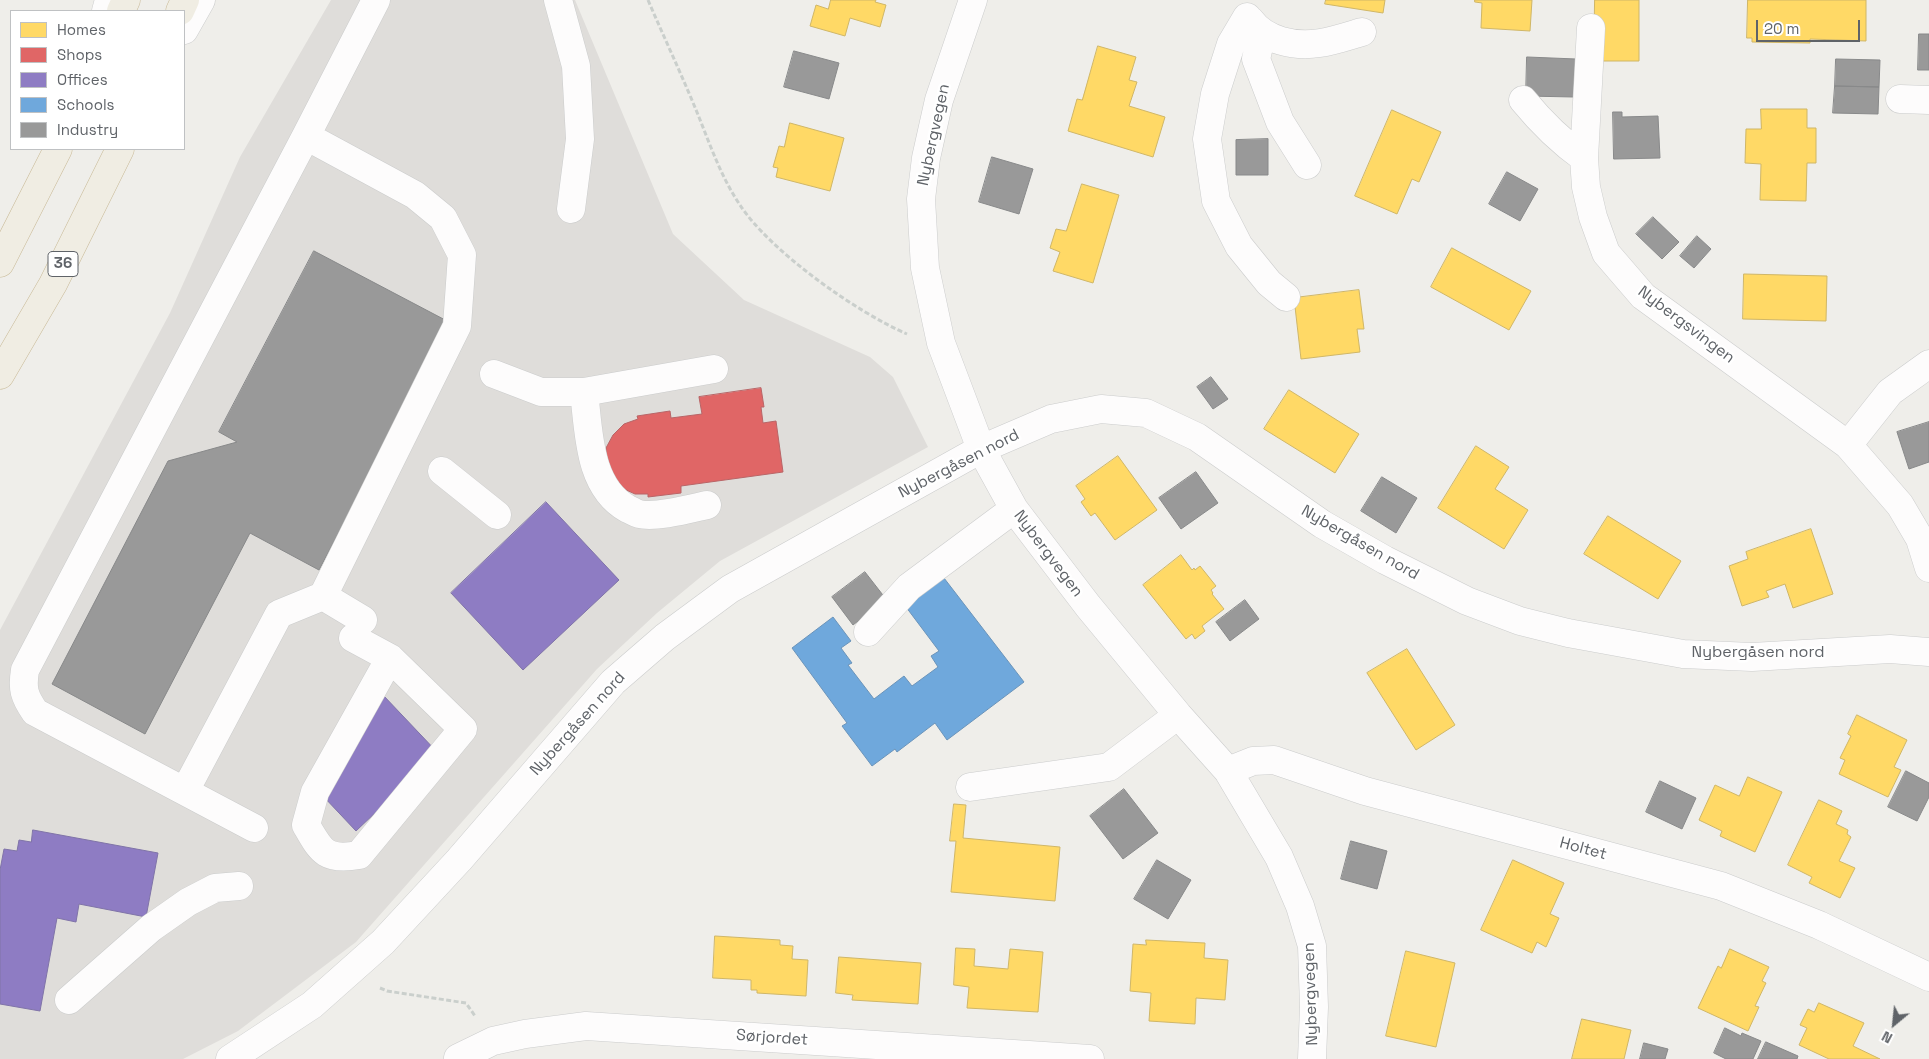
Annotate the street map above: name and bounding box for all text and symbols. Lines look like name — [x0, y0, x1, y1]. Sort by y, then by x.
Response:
legend — [10, 10, 185, 150]
scale bar — [1759, 10, 1863, 42]
text: 20 m — [1764, 19, 1799, 38]
text: Homes — [57, 20, 106, 39]
text: Shops — [57, 45, 102, 64]
text: Offices — [57, 70, 108, 89]
street label: Nybergvegen — [914, 82, 954, 188]
text: Schools — [57, 95, 114, 114]
text: Industry — [57, 120, 118, 139]
road number: 36 — [48, 252, 78, 276]
street label: Nybergsvingen — [1634, 282, 1738, 368]
street label: Nybergåsen nord — [895, 425, 1023, 503]
street label: Nybergåsen nord — [1298, 501, 1422, 585]
street label: Nybergvegen — [1009, 507, 1087, 601]
street label: Nybergåsen nord — [1692, 643, 1824, 663]
street label: Nybergåsen nord — [526, 668, 630, 780]
street label: Holtet — [1557, 834, 1609, 864]
street label: Nybergvegen — [1300, 942, 1322, 1046]
north arrow — [1869, 999, 1919, 1049]
street label: Sørjordet — [735, 1026, 809, 1050]
text: N — [1879, 1027, 1895, 1047]

